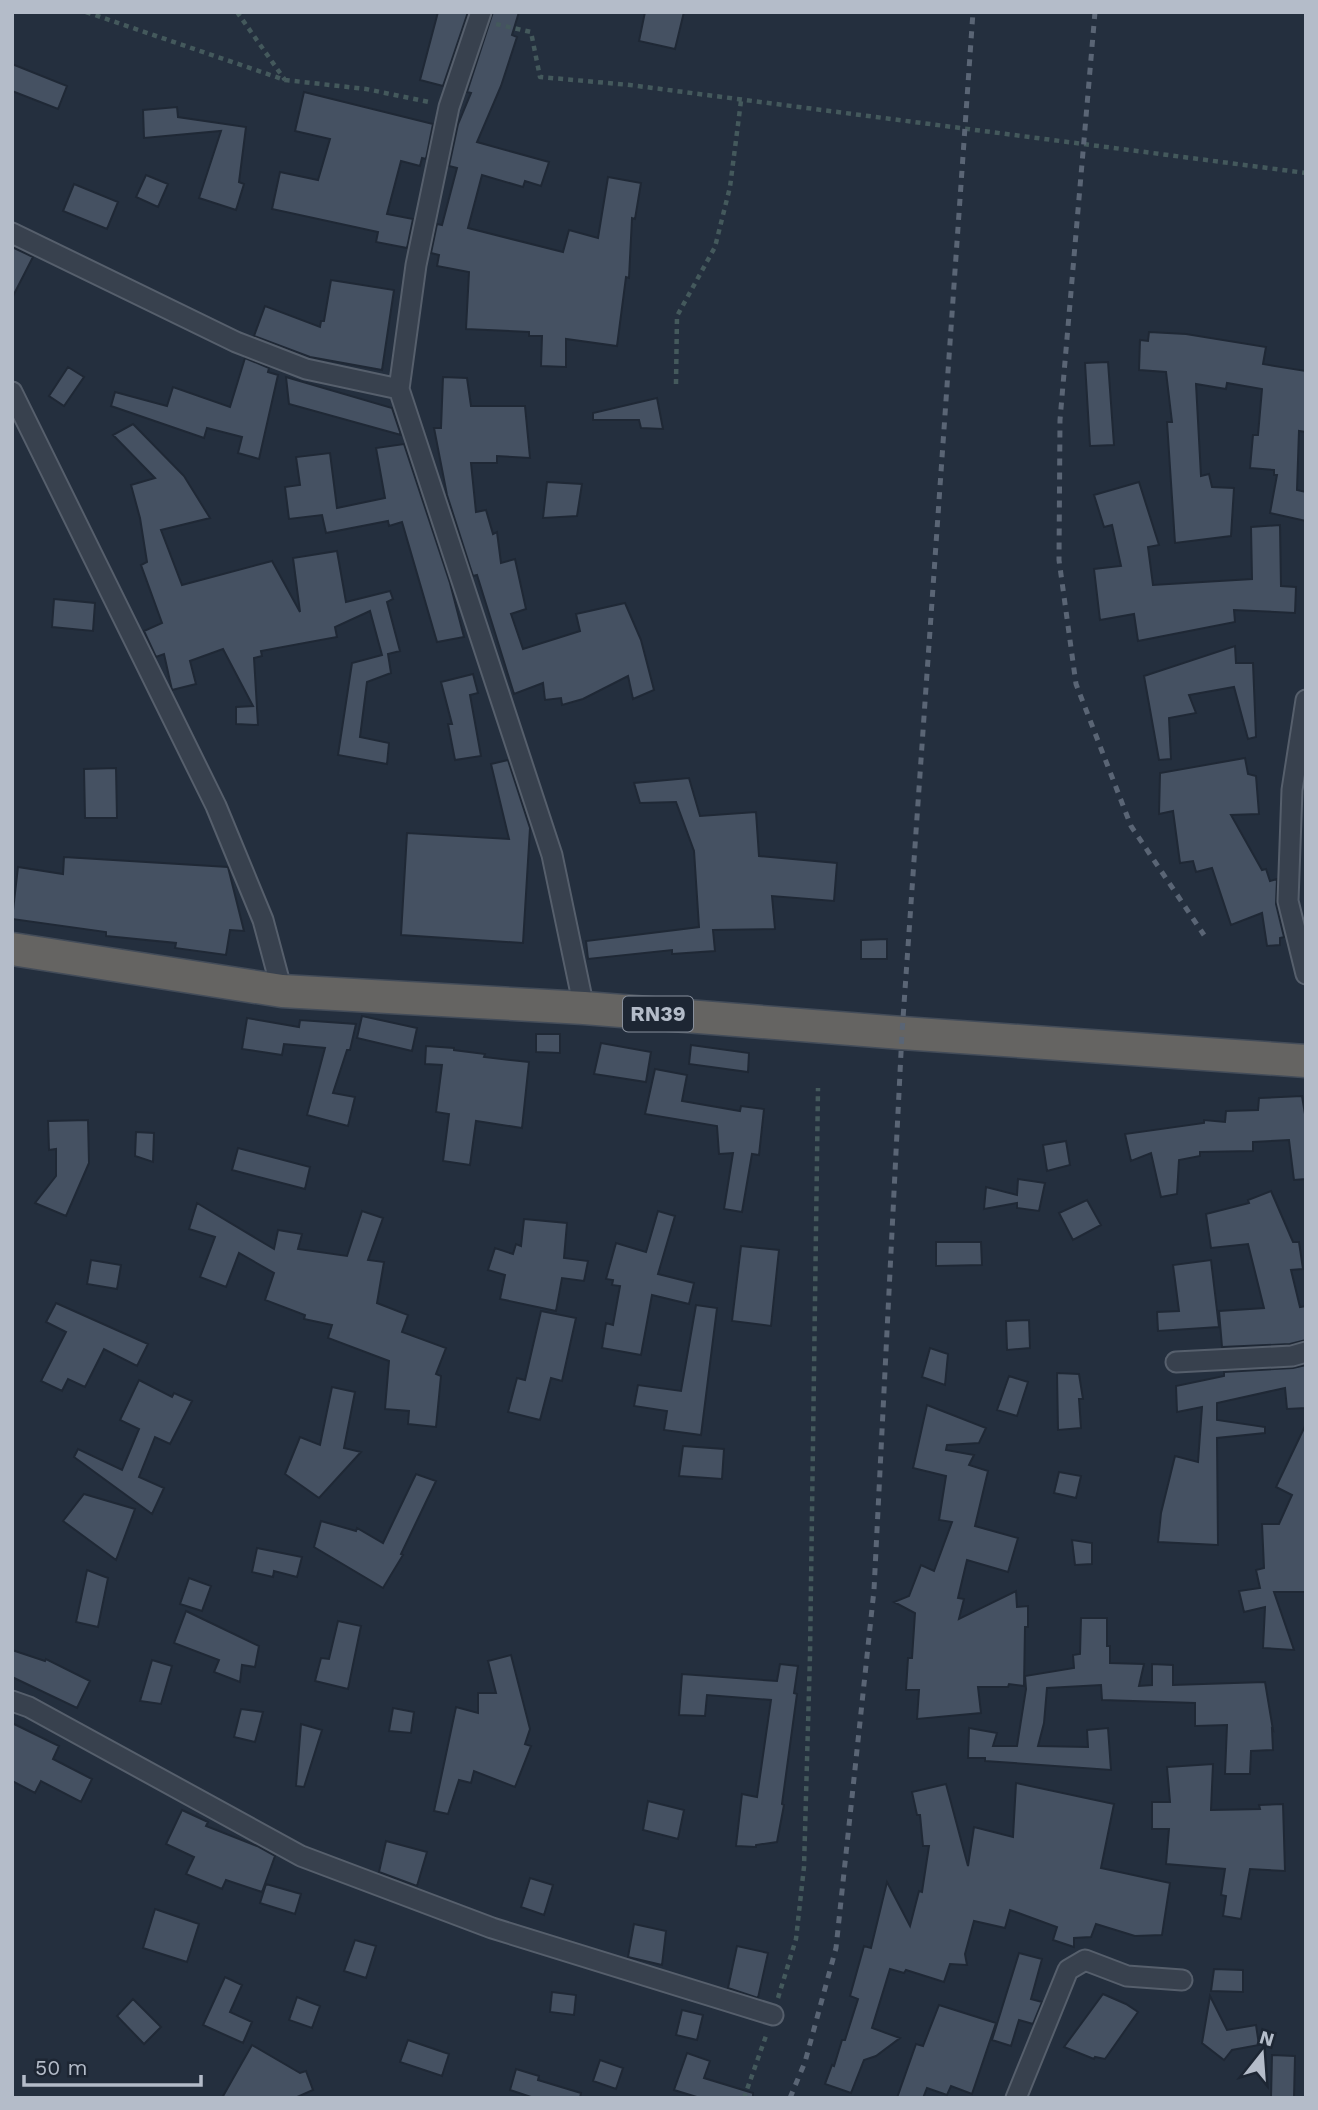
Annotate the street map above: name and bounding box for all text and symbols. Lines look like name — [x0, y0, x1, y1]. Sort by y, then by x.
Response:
road number: RN39 — [623, 996, 693, 1032]
north arrow — [1227, 2019, 1297, 2089]
text: N — [1257, 2025, 1277, 2051]
scale bar — [24, 2044, 201, 2088]
text: 50 m — [35, 2055, 87, 2080]

